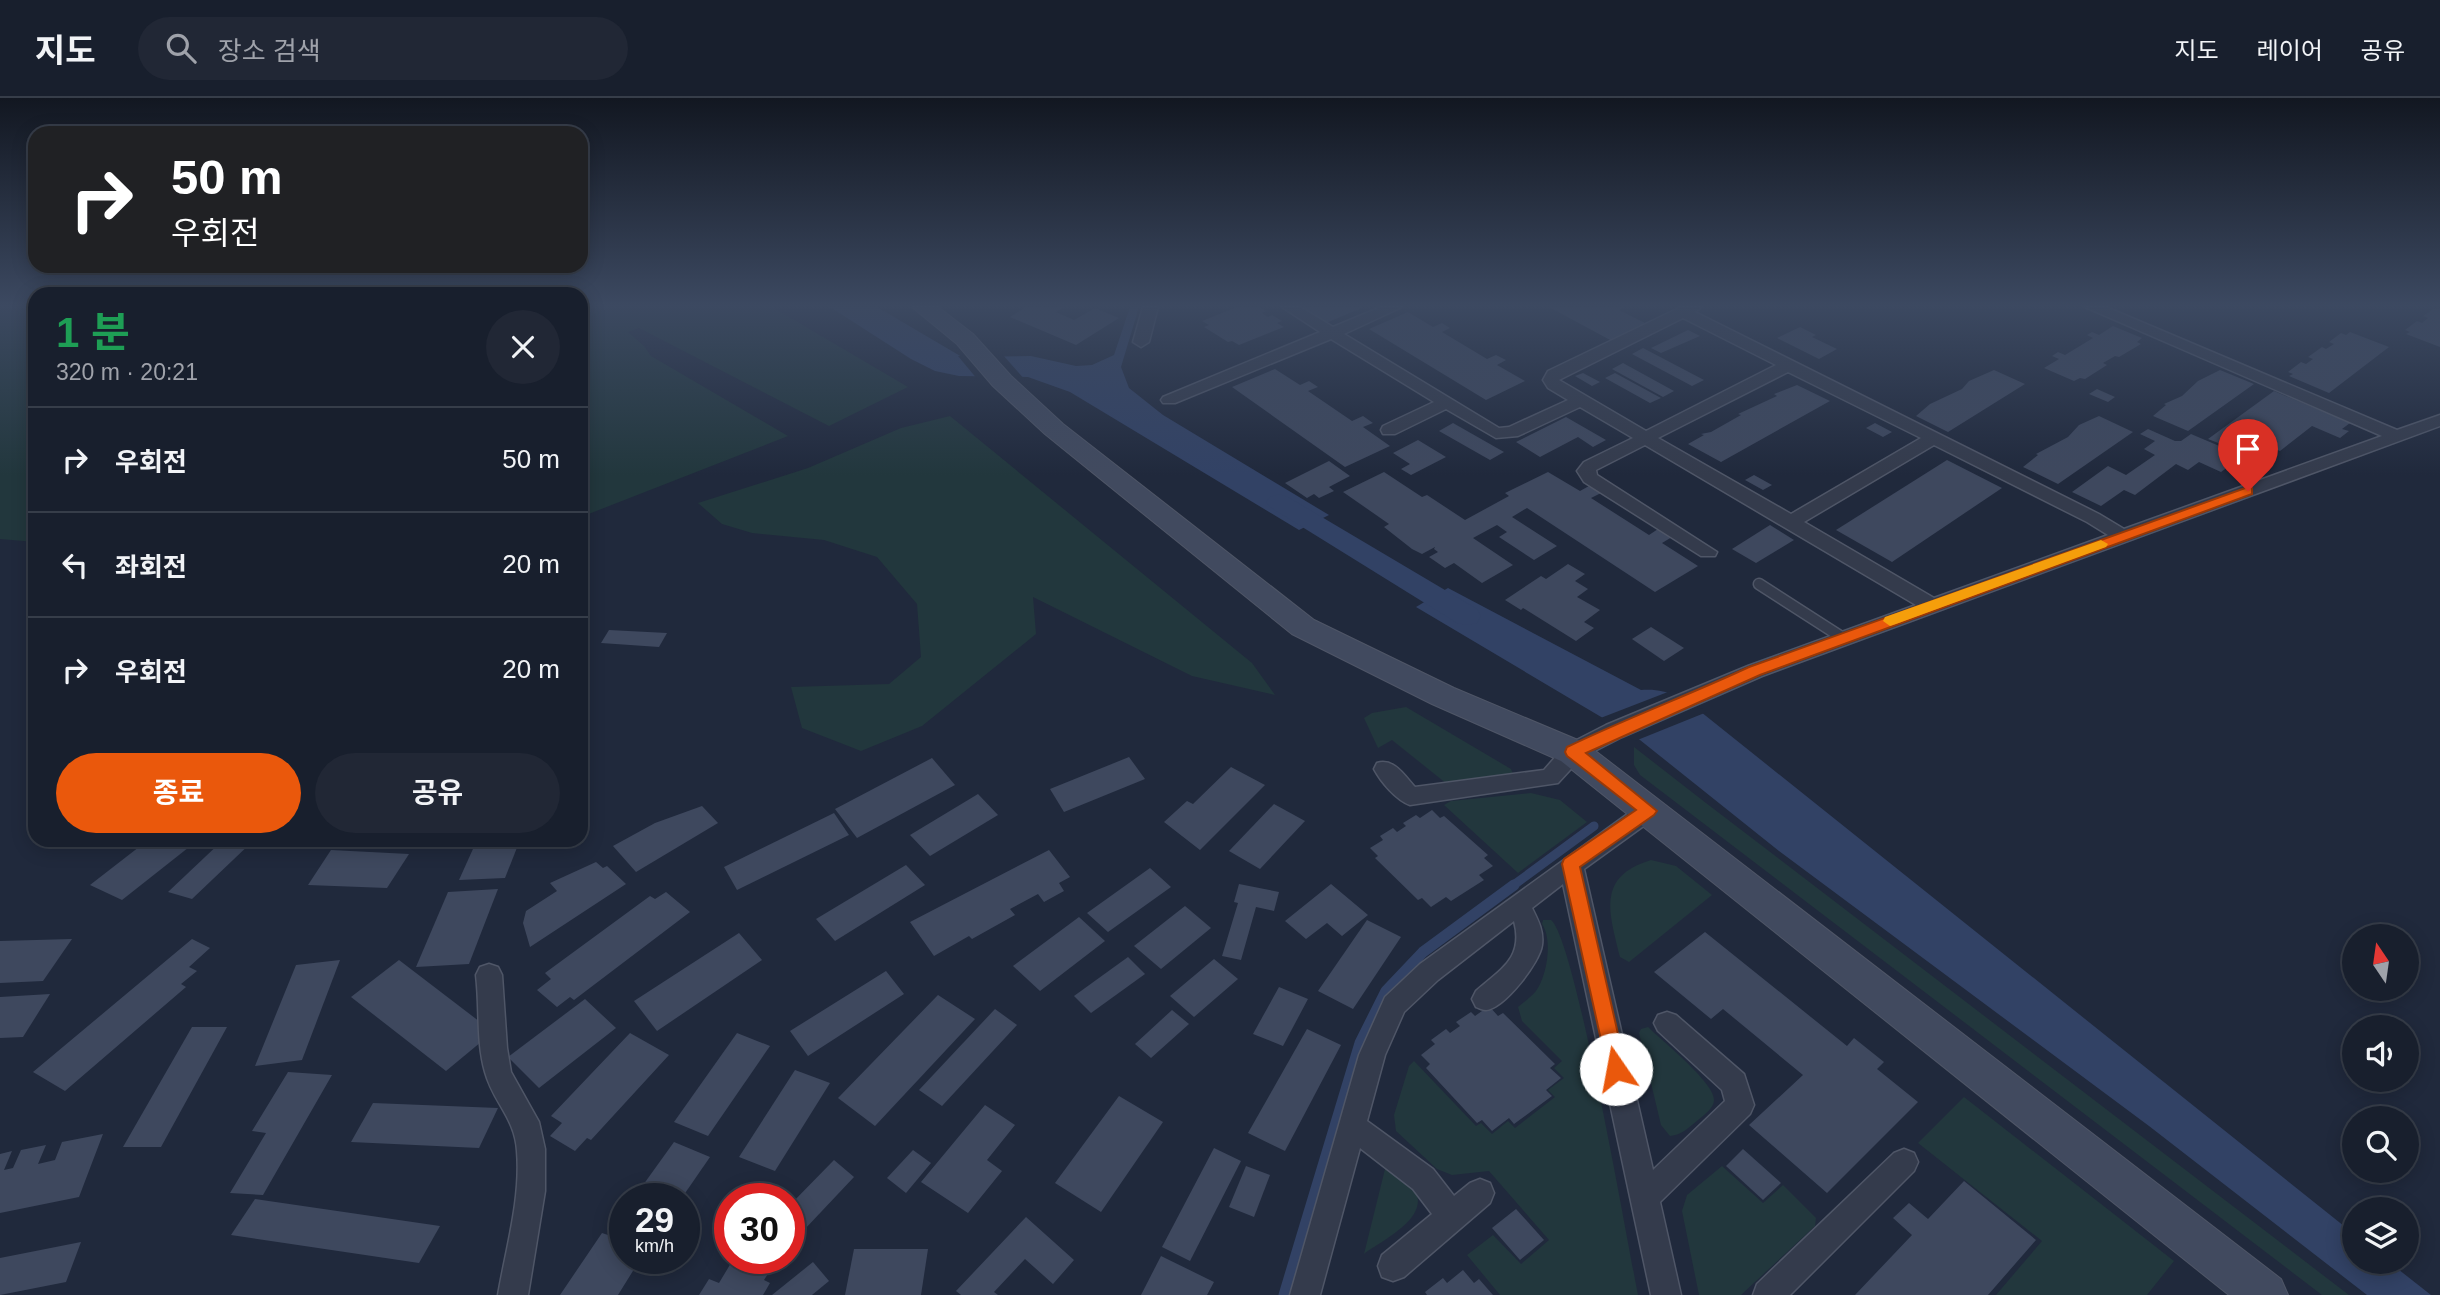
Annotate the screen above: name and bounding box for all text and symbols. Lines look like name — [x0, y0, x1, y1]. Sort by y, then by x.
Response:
search box — [138, 17, 628, 80]
icon: search — [162, 29, 200, 67]
text: 지도 — [35, 32, 96, 69]
text: 장소 검색 — [218, 36, 321, 66]
text: 지도 — [2174, 37, 2219, 64]
text: 레이어 — [2257, 37, 2323, 64]
text: 공유 — [2361, 37, 2405, 64]
text: 50 m — [171, 150, 283, 204]
icon: right — [56, 154, 147, 245]
text: 우회전 — [171, 215, 259, 251]
text: 1 분 — [56, 309, 130, 356]
button: close — [486, 310, 560, 384]
text: 320 m · 20:21 — [56, 359, 198, 385]
pin — [2218, 419, 2278, 491]
icon: arrive — [2229, 430, 2267, 468]
icon: right — [56, 441, 94, 479]
text: 50 m — [502, 444, 560, 474]
text: 우회전 — [115, 447, 187, 477]
icon: left — [56, 546, 94, 584]
text: 20 m — [502, 549, 560, 579]
text: 좌회전 — [115, 552, 187, 582]
icon: right — [56, 651, 94, 689]
text: 20 m — [502, 654, 560, 684]
text: 우회전 — [115, 657, 187, 687]
button: 종료 — [56, 753, 301, 833]
button: 공유 — [315, 753, 560, 833]
north arrow — [2342, 924, 2418, 1001]
map controls — [2342, 924, 2419, 1274]
button: sound — [2342, 1015, 2419, 1092]
position arrow — [1579, 1032, 1653, 1106]
button: search — [2342, 1106, 2419, 1183]
speed limit sign: 30 — [714, 1183, 805, 1274]
button: layers — [2342, 1197, 2419, 1274]
text: 29 — [635, 1200, 674, 1239]
text: km/h — [635, 1236, 674, 1256]

